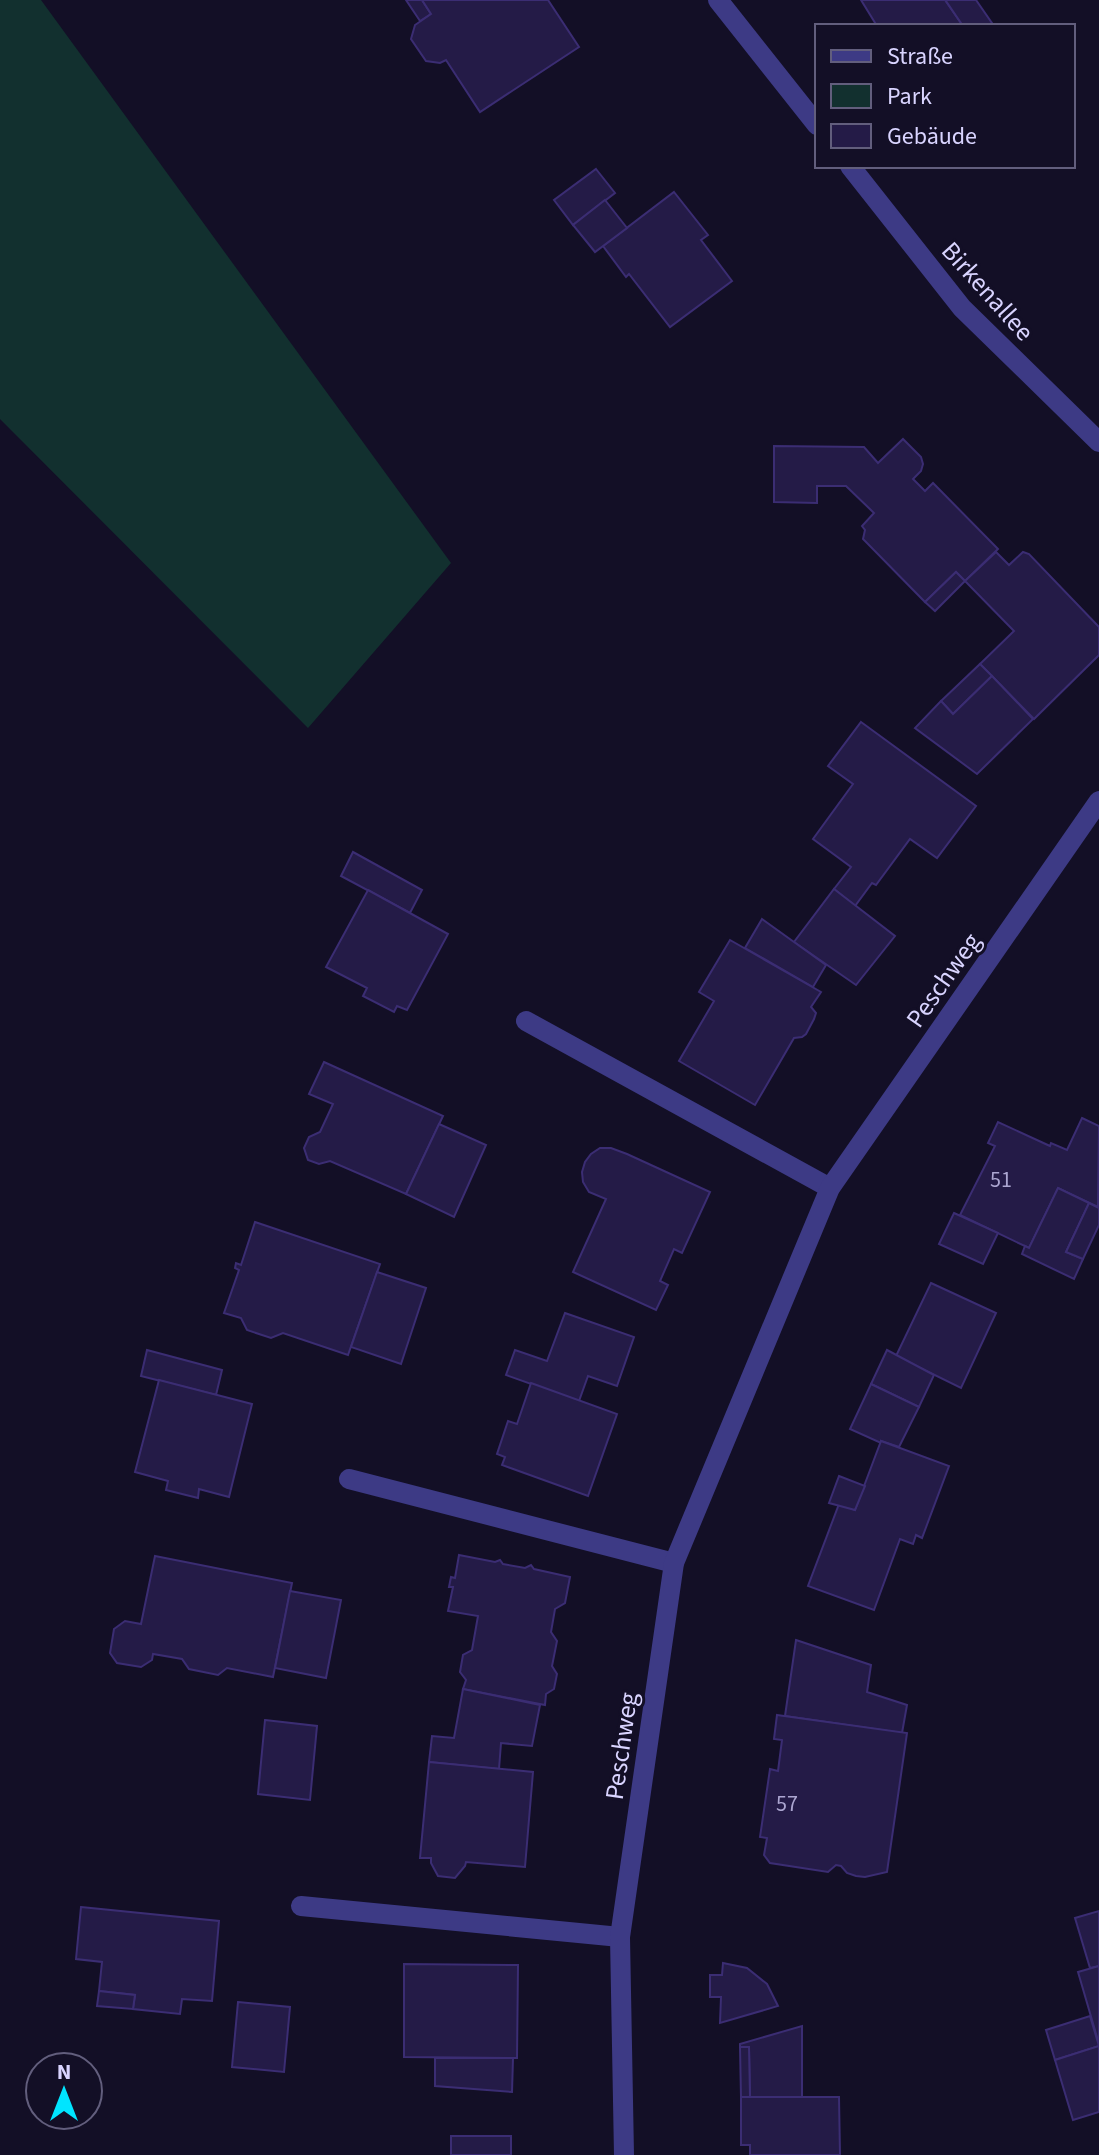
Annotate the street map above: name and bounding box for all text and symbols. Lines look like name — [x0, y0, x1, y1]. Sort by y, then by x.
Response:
legend — [815, 24, 1075, 168]
text: Straße — [887, 39, 953, 74]
text: Park — [887, 79, 932, 114]
text: Gebäude — [887, 119, 977, 154]
street label: Birkenallee — [933, 233, 1042, 349]
street label: Peschweg — [897, 925, 990, 1035]
house number: 51 — [990, 1164, 1012, 1196]
street label: Peschweg — [596, 1690, 647, 1802]
house number: 57 — [776, 1788, 798, 1820]
north arrow — [24, 2051, 104, 2131]
text: N — [57, 2056, 71, 2088]

